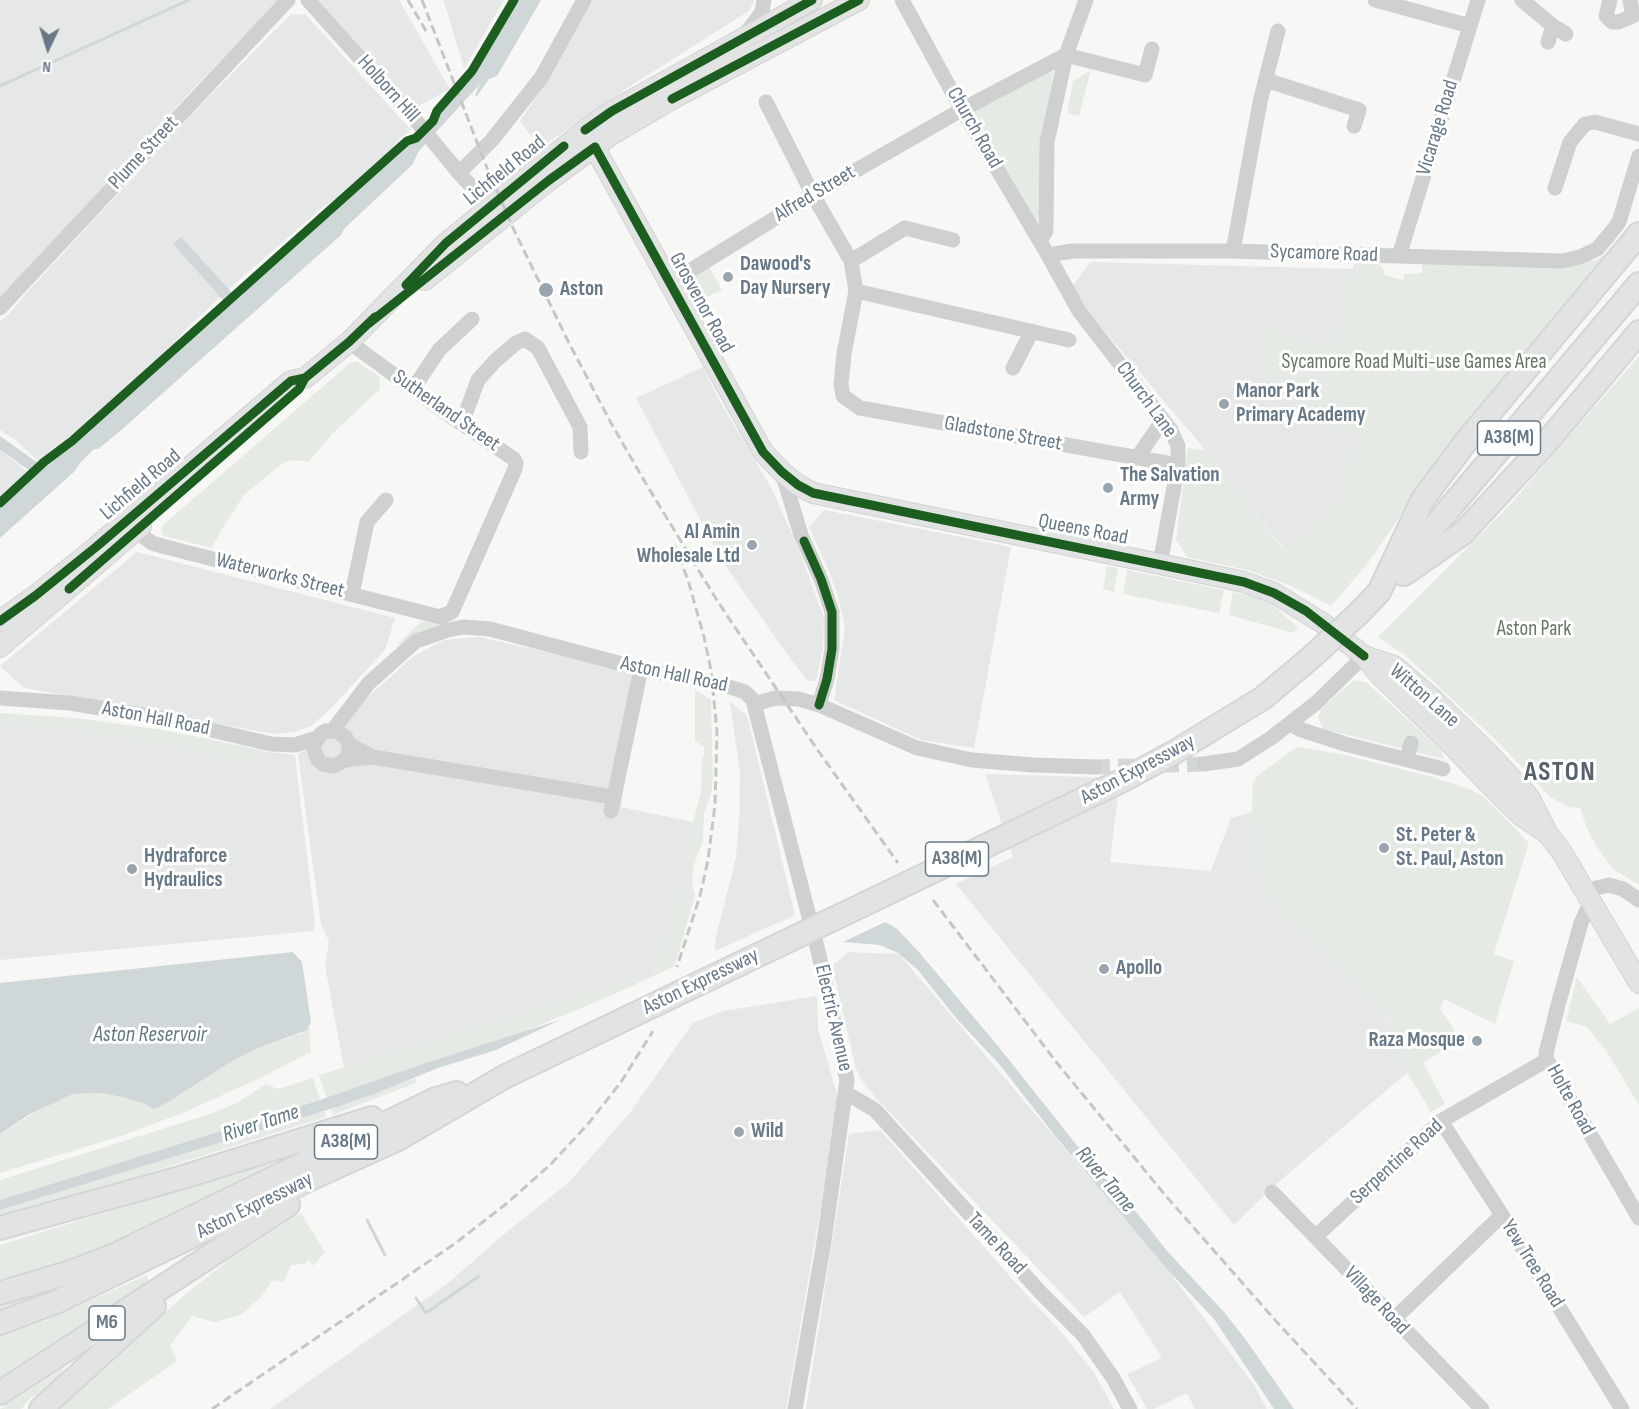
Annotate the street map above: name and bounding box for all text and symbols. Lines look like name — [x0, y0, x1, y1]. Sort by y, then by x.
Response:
north arrow — [18, 18, 78, 78]
street label: Holborn Hill — [351, 50, 425, 128]
text: N — [42, 57, 52, 76]
street label: Vicarage Road — [1412, 77, 1464, 179]
street label: Church Road — [941, 83, 1007, 173]
street label: Plume Street — [104, 111, 184, 195]
street label: Lichfield Road — [459, 130, 551, 212]
street label: Alfred Street — [770, 160, 860, 228]
street label: Sycamore Road — [1270, 240, 1378, 268]
street label: Grosvenor Road — [663, 248, 739, 358]
place label: Dawood's Day Nursery — [740, 252, 830, 302]
marker: Dawood's Day Nursery — [721, 270, 735, 284]
place label: Aston — [560, 277, 603, 303]
marker: Aston — [537, 281, 555, 299]
park label: Sycamore Road Multi-use Games Area — [1281, 350, 1547, 376]
street label: Church Lane — [1110, 357, 1182, 443]
street label: Sutherland Street — [388, 365, 504, 457]
place label: Manor Park Primary Academy — [1236, 379, 1366, 429]
marker: Manor Park Primary Academy — [1217, 397, 1231, 411]
street label: Gladstone Street — [942, 411, 1064, 457]
road number: A38(M) — [1478, 421, 1540, 455]
street label: Lichfield Road — [95, 444, 187, 526]
place label: The Salvation Army — [1120, 463, 1220, 513]
marker: The Salvation Army — [1101, 481, 1115, 495]
street label: Queens Road — [1036, 509, 1130, 551]
place label: Al Amin Wholesale Ltd — [636, 520, 740, 570]
marker: Al Amin Wholesale Ltd — [745, 538, 759, 552]
street label: Waterworks Street — [213, 548, 347, 604]
park label: Aston Park — [1497, 617, 1571, 643]
street label: Aston Hall Road — [618, 651, 730, 699]
street label: Witton Lane — [1384, 659, 1464, 733]
street label: Aston Hall Road — [100, 696, 212, 742]
street label: Aston Expressway — [1077, 729, 1199, 811]
district label: ASTON — [1524, 757, 1596, 789]
place label: St. Peter & St. Paul, Aston — [1396, 823, 1504, 873]
marker: St. Peter & St. Paul, Aston — [1377, 841, 1391, 855]
road number: A38(M) — [926, 842, 988, 876]
place label: Hydraforce Hydraulics — [144, 844, 227, 894]
marker: Hydraforce Hydraulics — [125, 862, 139, 876]
street label: Aston Expressway — [639, 943, 763, 1021]
place label: Apollo — [1116, 956, 1162, 982]
street label: Electric Avenue — [808, 962, 858, 1074]
marker: Apollo — [1097, 962, 1111, 976]
water label: Aston Reservoir — [93, 1022, 207, 1048]
place label: Raza Mosque — [1369, 1028, 1465, 1054]
marker: Raza Mosque — [1470, 1034, 1484, 1048]
street label: Holte Road — [1540, 1061, 1600, 1139]
water label: River Tame — [219, 1099, 303, 1149]
street label: Serpentine Road — [1346, 1114, 1448, 1210]
place label: Wild — [751, 1119, 783, 1145]
road number: A38(M) — [314, 1125, 378, 1159]
marker: Wild — [732, 1125, 746, 1139]
water label: River Tame — [1069, 1142, 1141, 1218]
street label: Aston Expressway — [193, 1167, 317, 1245]
street label: Tame Road — [961, 1208, 1031, 1280]
street label: Yew Tree Road — [1495, 1215, 1569, 1313]
street label: Village Road — [1338, 1262, 1414, 1340]
road number: M6 — [89, 1306, 125, 1340]

